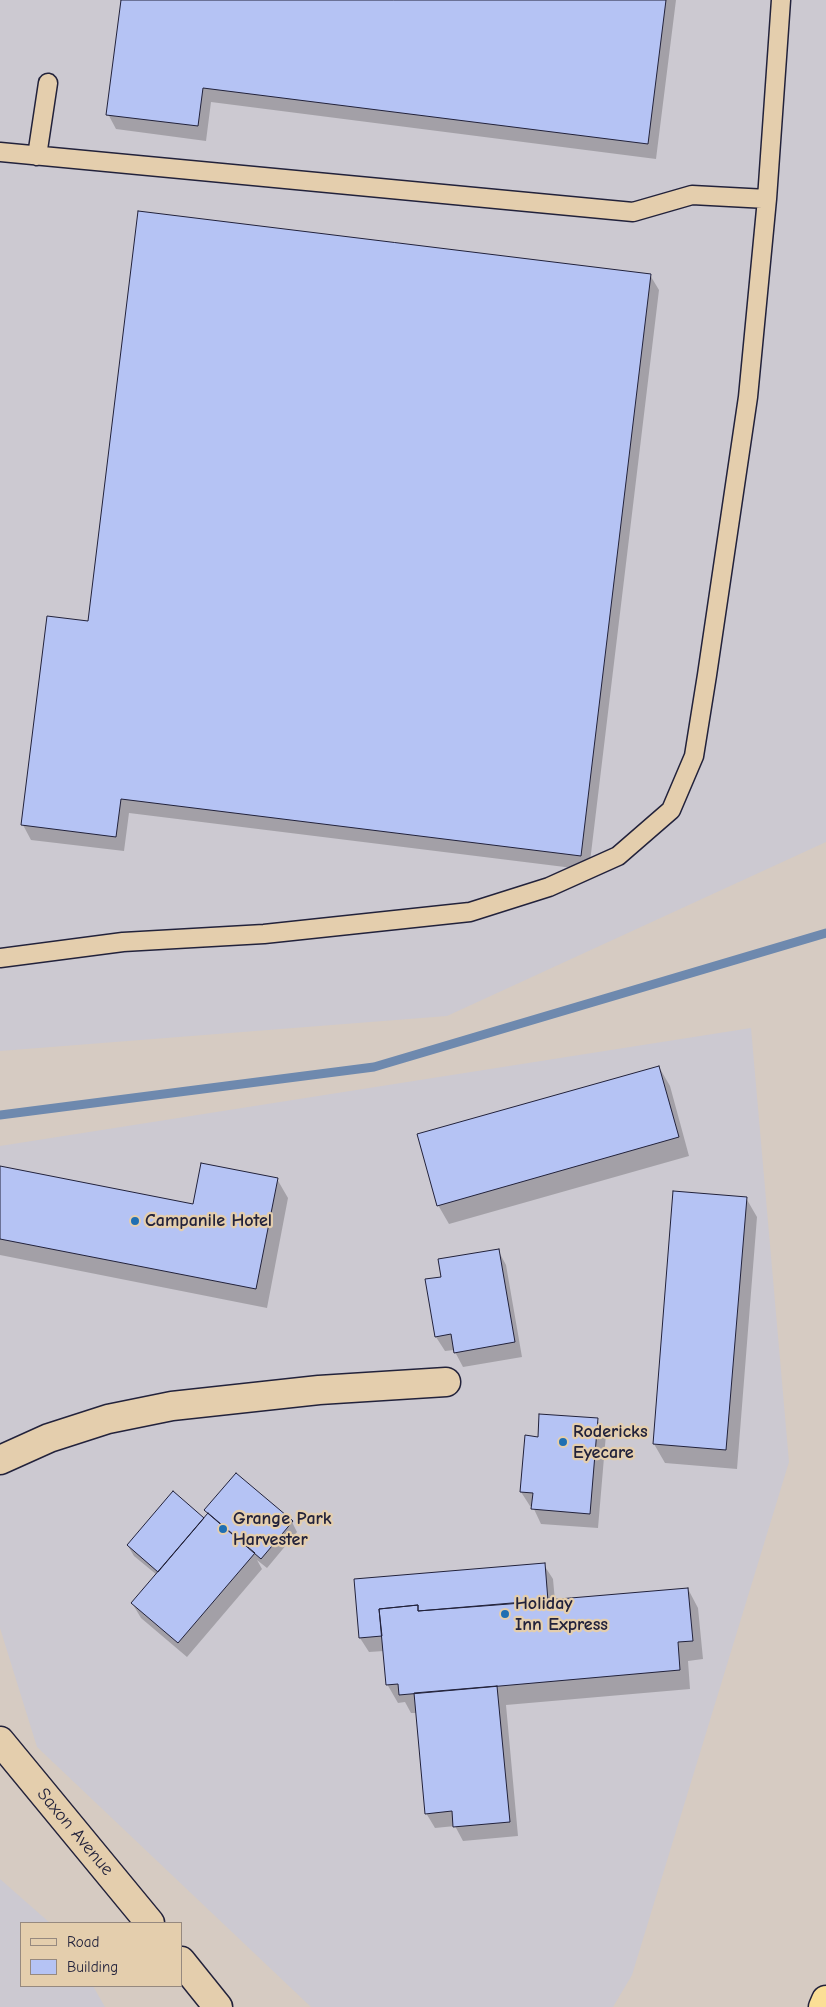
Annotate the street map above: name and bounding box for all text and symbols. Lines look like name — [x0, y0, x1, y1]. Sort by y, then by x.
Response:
place label: Campanile Hotel — [145, 1210, 272, 1232]
marker: Campanile Hotel — [129, 1215, 141, 1227]
place label: Rodericks Eyecare — [573, 1421, 648, 1464]
marker: Rodericks Eyecare — [557, 1436, 569, 1448]
place label: Grange Park Harvester — [233, 1508, 332, 1550]
marker: Grange Park Harvester — [217, 1523, 229, 1535]
place label: Holiday Inn Express — [515, 1593, 608, 1636]
marker: Holiday Inn Express — [499, 1608, 511, 1620]
street label: Saxon Avenue — [32, 1784, 118, 1880]
legend — [20, 1922, 182, 1987]
text: Road — [67, 1933, 99, 1951]
text: Building — [67, 1958, 118, 1976]

